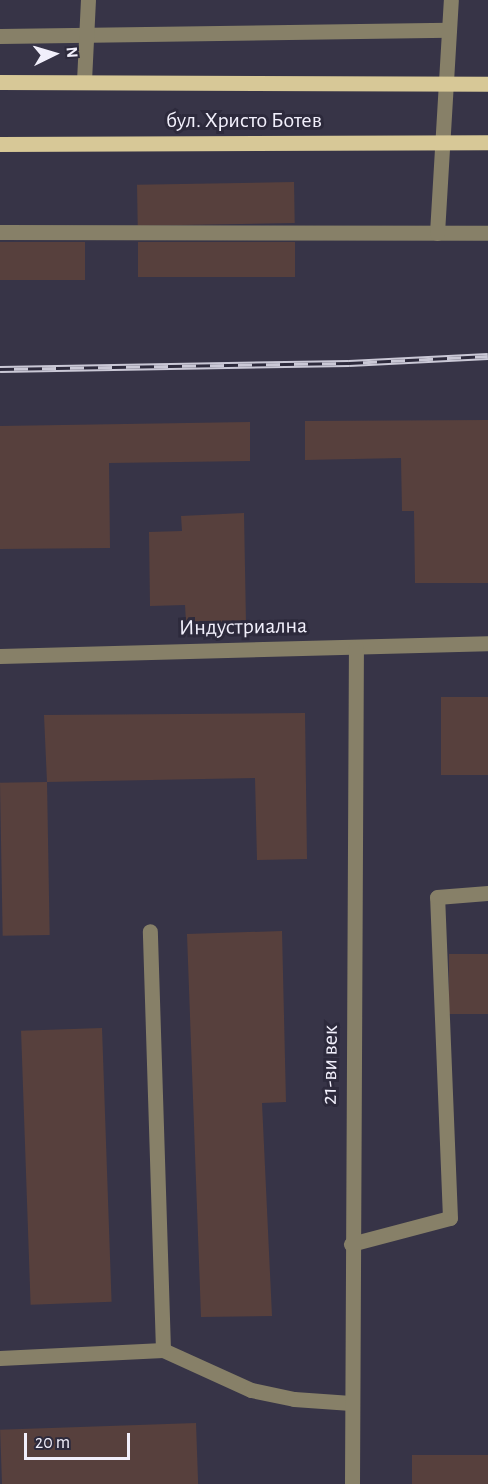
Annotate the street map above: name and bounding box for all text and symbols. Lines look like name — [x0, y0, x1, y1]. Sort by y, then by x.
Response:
north arrow — [24, 24, 84, 84]
text: N — [63, 46, 80, 59]
street label: бул. Христо Ботев — [166, 108, 322, 134]
street label: Индустриална — [179, 613, 307, 641]
street label: 21-ви век — [316, 1025, 344, 1105]
scale bar — [27, 1421, 134, 1459]
text: 20 m — [35, 1434, 70, 1452]

